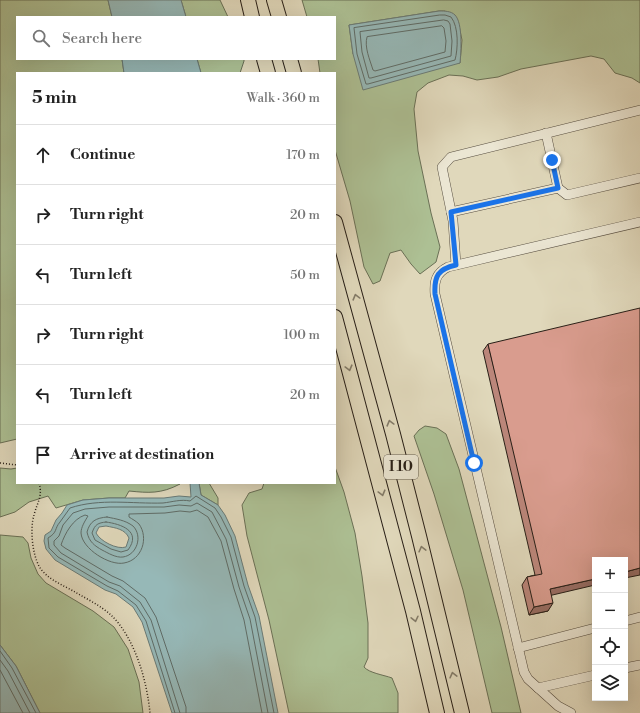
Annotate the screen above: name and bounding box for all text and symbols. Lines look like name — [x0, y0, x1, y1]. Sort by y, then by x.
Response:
search box — [16, 16, 336, 60]
icon: search — [30, 27, 52, 49]
text: Search here — [62, 29, 142, 48]
text: 5 min — [32, 87, 77, 109]
text: Walk · 360 m — [247, 90, 320, 106]
icon: ahead — [32, 144, 54, 166]
text: Continue — [70, 145, 135, 164]
text: 170 m — [286, 147, 320, 163]
route end — [543, 151, 561, 169]
icon: right — [32, 204, 54, 226]
text: Turn right — [70, 205, 144, 224]
text: 20 m — [290, 207, 320, 223]
icon: left — [32, 264, 54, 286]
text: Turn left — [70, 265, 132, 284]
text: 50 m — [290, 267, 320, 283]
one-way arrow — [352, 294, 360, 301]
icon: right — [32, 324, 54, 346]
text: Turn right — [70, 325, 144, 344]
text: 100 m — [284, 327, 320, 343]
one-way arrow — [344, 364, 353, 371]
icon: left — [32, 384, 54, 406]
text: Turn left — [70, 385, 132, 404]
text: 20 m — [290, 387, 320, 403]
one-way arrow — [386, 420, 395, 427]
icon: arrive — [32, 444, 54, 466]
text: Arrive at destination — [70, 445, 214, 464]
route start — [465, 454, 483, 472]
road number: I 10 — [384, 455, 418, 479]
one-way arrow — [378, 490, 386, 497]
one-way arrow — [419, 546, 427, 552]
map controls — [592, 557, 628, 701]
button: + — [592, 557, 628, 593]
button: − — [592, 593, 628, 629]
one-way arrow — [411, 616, 419, 622]
button: locate — [592, 629, 628, 665]
button: layers — [592, 665, 628, 701]
one-way arrow — [449, 672, 458, 679]

